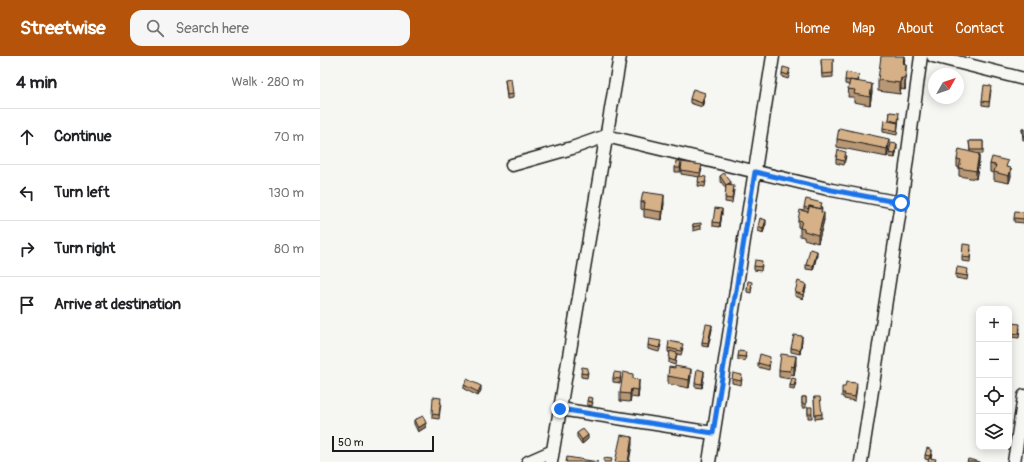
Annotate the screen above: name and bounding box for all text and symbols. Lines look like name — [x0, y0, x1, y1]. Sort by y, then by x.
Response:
search box — [130, 10, 410, 46]
text: Streetwise — [20, 16, 106, 40]
icon: search — [144, 17, 166, 39]
text: Search here — [176, 19, 249, 38]
text: Home — [795, 20, 830, 37]
text: Map — [852, 20, 875, 37]
text: About — [897, 20, 933, 37]
text: Contact — [955, 20, 1004, 37]
north arrow — [928, 68, 964, 104]
text: 4 min — [16, 72, 57, 93]
text: Walk · 280 m — [231, 74, 304, 90]
icon: ahead — [16, 126, 38, 148]
text: Continue — [54, 127, 112, 146]
text: 70 m — [274, 129, 304, 145]
icon: left — [16, 182, 38, 204]
text: Turn left — [54, 183, 110, 202]
text: 130 m — [268, 185, 304, 201]
route start — [892, 194, 910, 212]
icon: right — [16, 238, 38, 260]
text: Turn right — [54, 239, 115, 258]
text: 80 m — [274, 241, 304, 257]
icon: arrive — [16, 294, 38, 316]
text: Arrive at destination — [54, 295, 181, 314]
map controls — [976, 306, 1012, 450]
button: + — [976, 306, 1012, 342]
button: − — [976, 342, 1012, 378]
button: locate — [976, 378, 1012, 414]
route end — [551, 400, 569, 418]
button: layers — [976, 414, 1012, 450]
scale bar — [332, 434, 434, 453]
text: 50 m — [338, 436, 364, 449]

